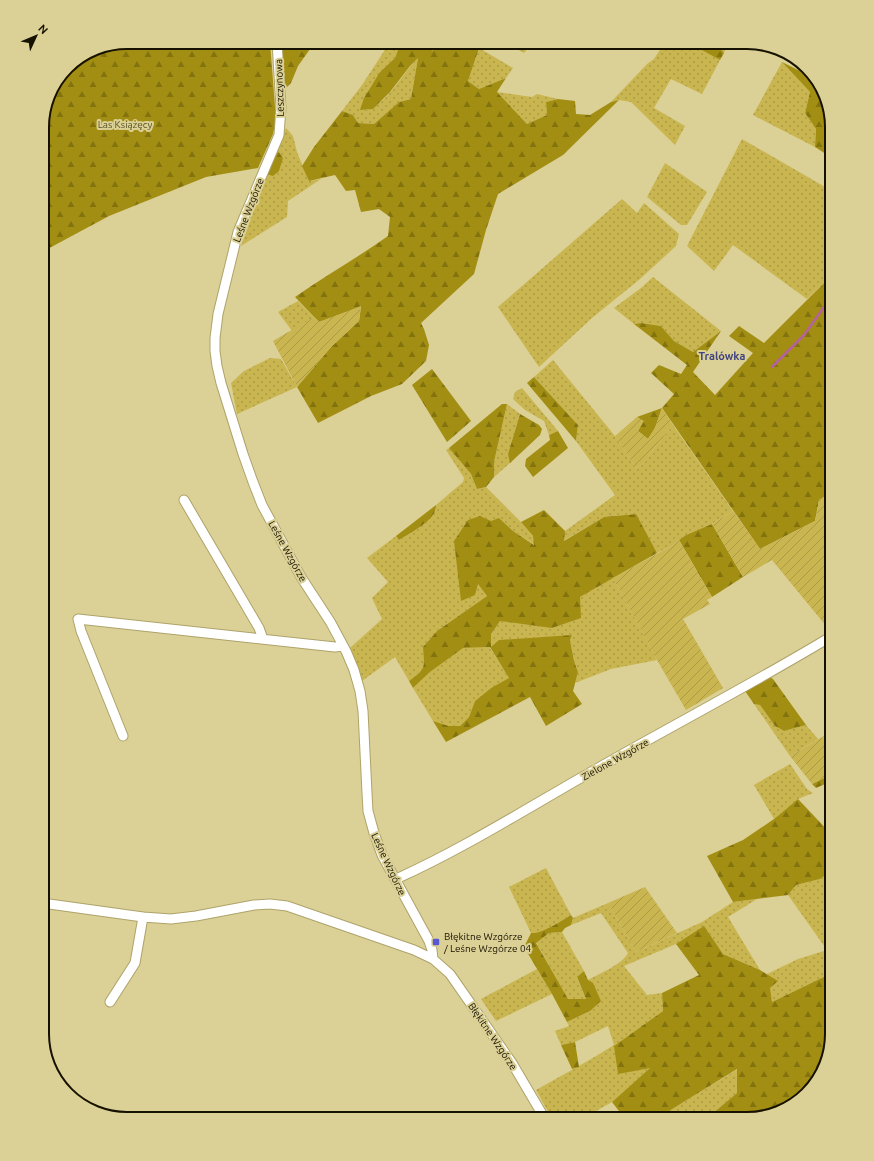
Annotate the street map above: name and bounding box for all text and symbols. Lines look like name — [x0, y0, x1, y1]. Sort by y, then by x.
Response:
north arrow — [16, 16, 56, 56]
text: N — [36, 22, 50, 36]
street label: Leszczynowa — [273, 59, 286, 117]
park label: Las Książęcy — [98, 119, 152, 130]
street label: Leśne Wzgórze — [231, 177, 266, 244]
district label: Tralówka — [699, 350, 745, 362]
street label: Leśne Wzgórze — [266, 519, 309, 583]
street label: Zielone Wzgórze — [580, 736, 651, 782]
street label: Leśne Wzgórze — [369, 831, 408, 897]
place label: Błękitne Wzgórze / Leśne Wzgórze 04 — [443, 931, 532, 954]
marker: Błękitne Wzgórze / Leśne Wzgórze 04 — [431, 937, 441, 947]
street label: Błękitne Wzgórze — [466, 1001, 519, 1072]

